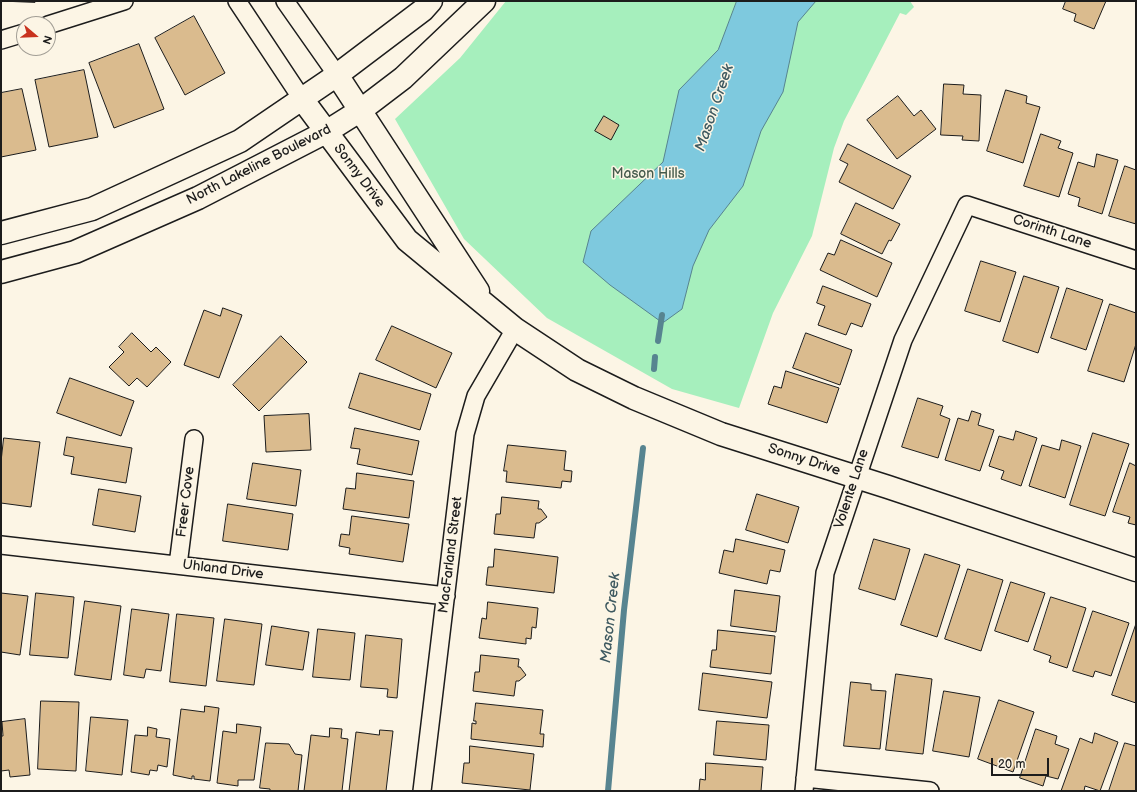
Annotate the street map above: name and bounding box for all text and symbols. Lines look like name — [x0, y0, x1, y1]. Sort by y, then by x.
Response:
north arrow — [16, 16, 56, 56]
text: N — [39, 34, 54, 46]
water label: Mason Creek — [692, 62, 738, 154]
street label: North Lakeline Boulevard — [184, 121, 334, 209]
street label: Sonny Drive — [330, 141, 388, 211]
park label: Mason Hills — [611, 166, 685, 182]
street label: Corinth Lane — [1011, 211, 1093, 253]
street label: Sonny Drive — [766, 440, 842, 480]
street label: Volente Lane — [831, 447, 873, 531]
street label: Freer Cove — [173, 466, 199, 538]
street label: MacFarland Street — [436, 496, 466, 614]
street label: Uhland Drive — [182, 557, 264, 583]
water label: Mason Creek — [597, 572, 625, 664]
scale bar — [993, 750, 1051, 776]
text: 20 m — [998, 757, 1025, 772]

